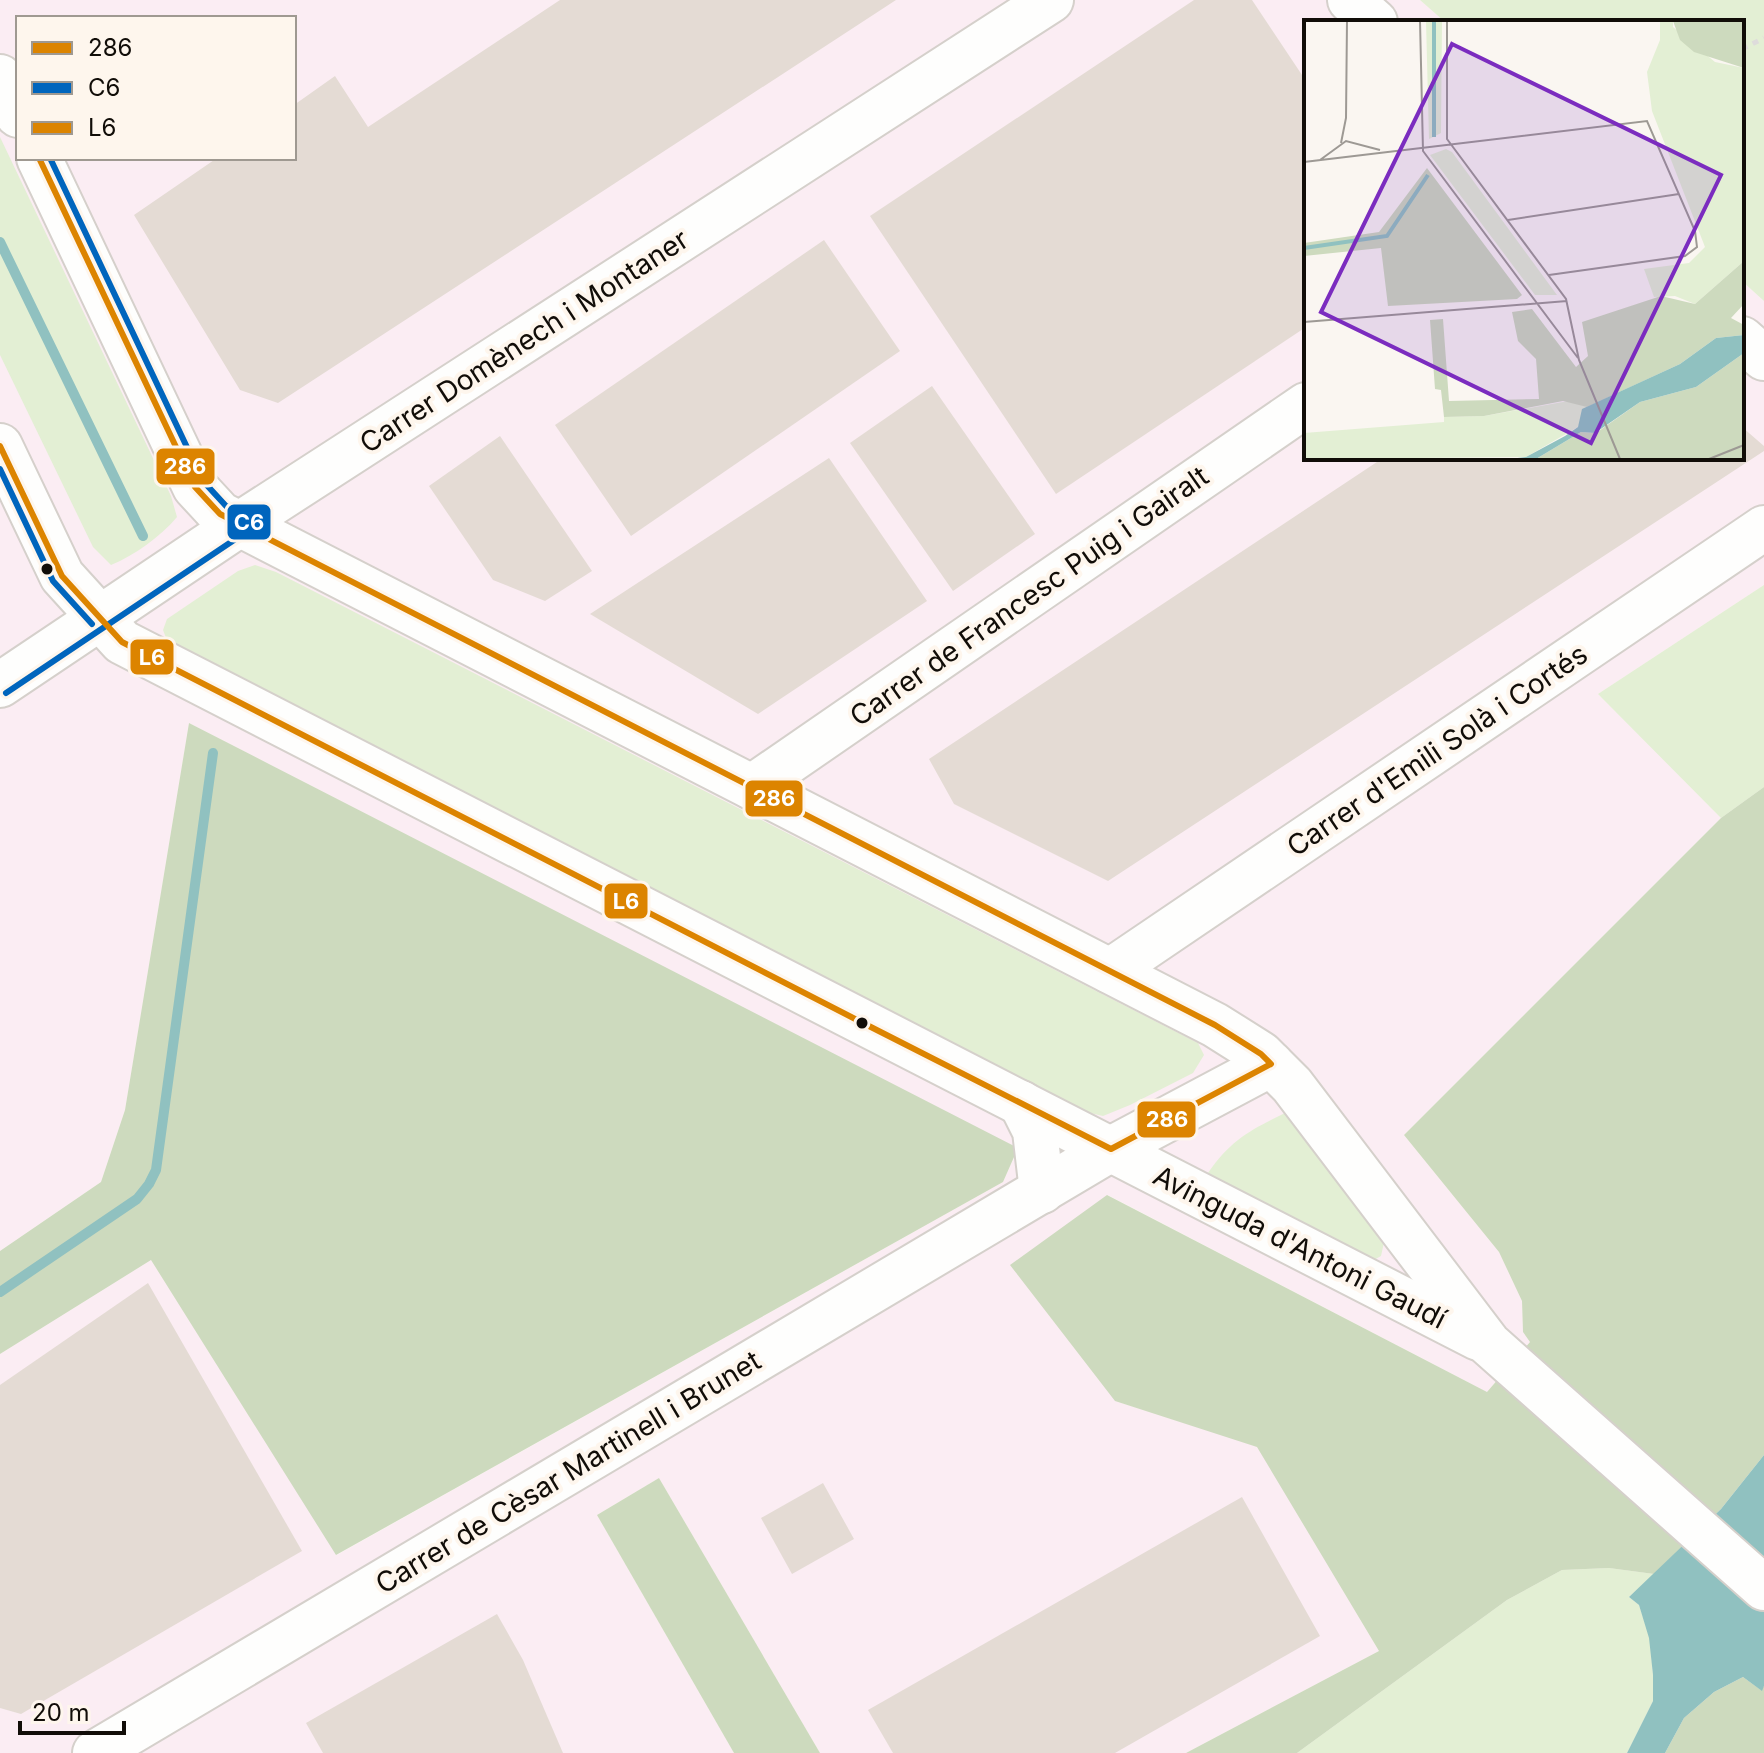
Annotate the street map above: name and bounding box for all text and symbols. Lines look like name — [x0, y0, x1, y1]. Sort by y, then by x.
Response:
legend — [16, 16, 296, 160]
inset map — [1304, 20, 1744, 460]
text: 286 — [88, 33, 132, 62]
text: C6 — [88, 73, 120, 102]
text: L6 — [88, 113, 116, 142]
street label: Carrer Domènech i Montaner — [353, 222, 695, 460]
line badge: 286 — [155, 447, 216, 486]
text: 286 — [164, 453, 206, 479]
street label: Carrer de Francesc Puig i Gairalt — [843, 459, 1215, 733]
line badge: C6 — [226, 503, 272, 541]
text: C6 — [234, 509, 264, 535]
unlabelled marker — [39, 561, 55, 577]
street label: Carrer d'Emili Solà i Cortés — [1280, 637, 1594, 863]
line badge: L6 — [129, 638, 175, 676]
text: L6 — [139, 644, 165, 670]
line badge: 286 — [744, 779, 804, 818]
text: 286 — [753, 785, 795, 811]
line badge: L6 — [603, 882, 649, 920]
text: L6 — [613, 888, 639, 914]
unlabelled marker — [854, 1015, 870, 1031]
line badge: 286 — [1136, 1100, 1197, 1139]
text: 286 — [1146, 1106, 1188, 1132]
street label: Avinguda d'Antoni Gaudí — [1148, 1158, 1452, 1336]
street label: Carrer de Cèsar Martinell i Brunet — [369, 1343, 767, 1601]
scale bar — [20, 1685, 124, 1735]
text: 20 m — [32, 1698, 90, 1727]

